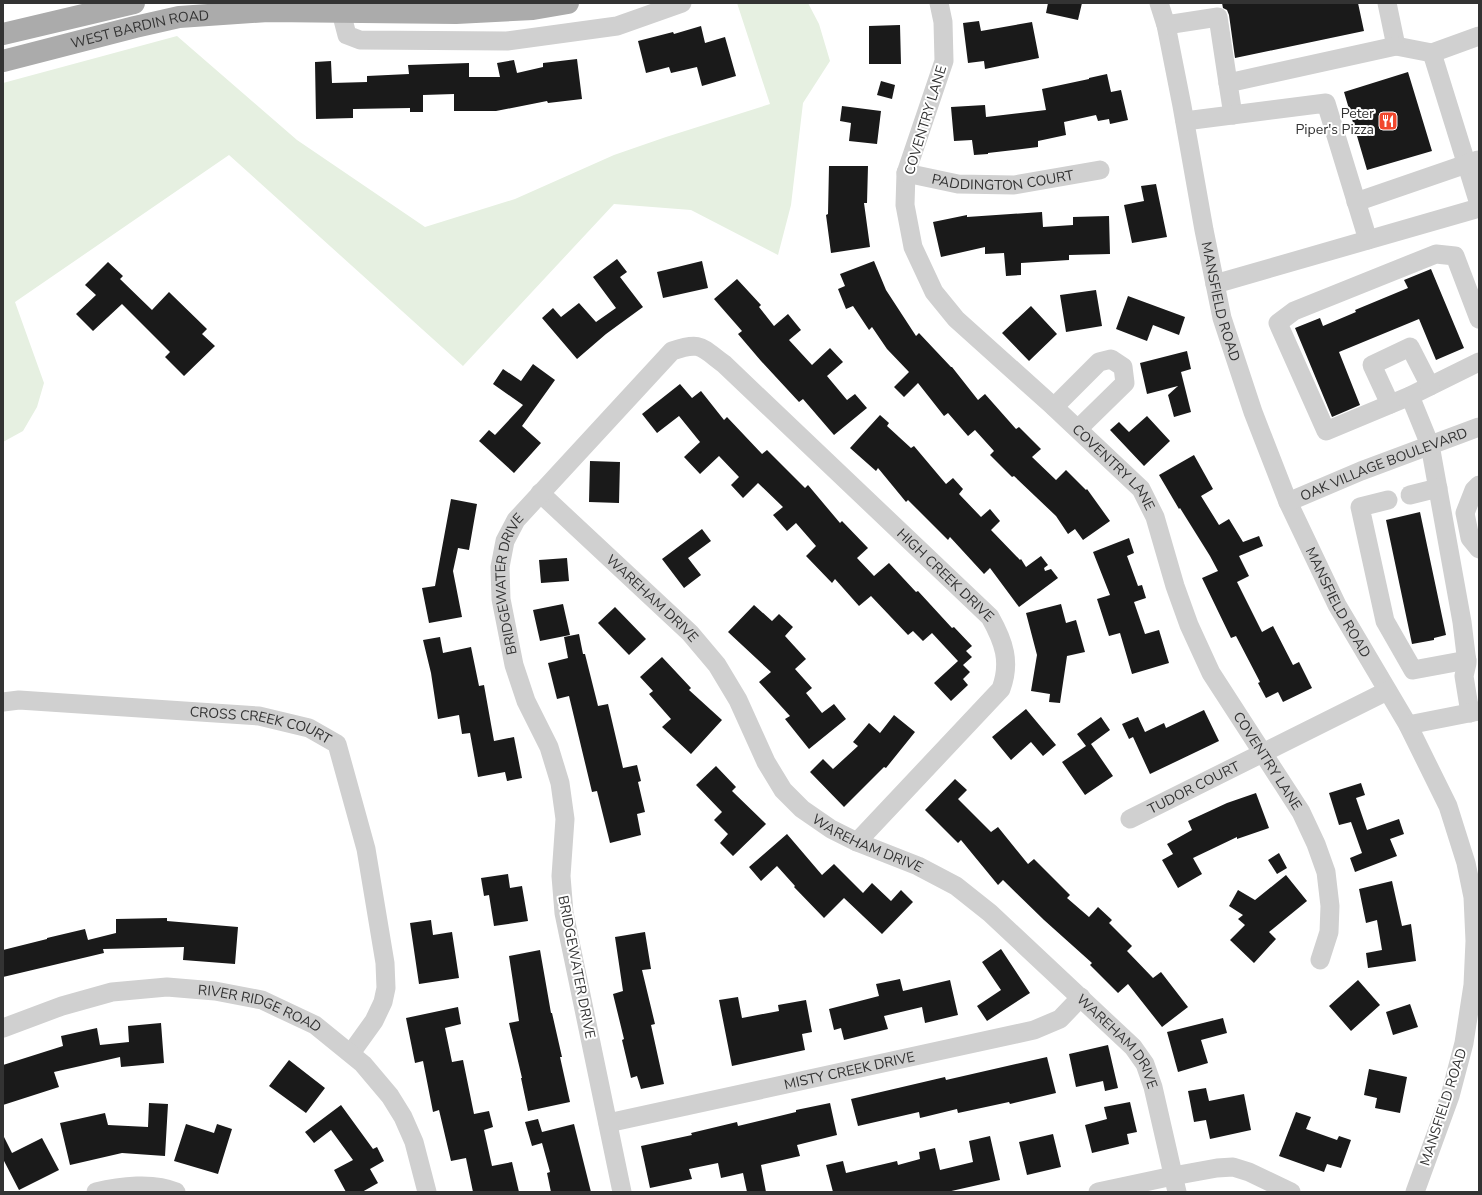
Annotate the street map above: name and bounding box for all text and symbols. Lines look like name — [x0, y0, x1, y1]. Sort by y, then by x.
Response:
street label: WEST BARDIN ROAD — [69, 6, 210, 53]
street label: COVENTRY LANE — [900, 63, 951, 177]
place label: Peter Piper's Pizza — [1295, 104, 1374, 139]
restaurant icon: Peter Piper's Pizza — [1377, 110, 1399, 132]
street label: PADDINGTON COURT — [930, 166, 1076, 195]
street label: MANSFIELD ROAD — [1197, 240, 1245, 364]
street label: COVENTRY LANE — [1068, 420, 1159, 514]
street label: OAK VILLAGE BOULEVARD — [1297, 423, 1470, 506]
street label: BRIDGEWATER DRIVE — [491, 509, 528, 656]
street label: HIGH CREEK DRIVE — [893, 524, 998, 626]
street label: MANSFIELD ROAD — [1301, 544, 1375, 661]
street label: WAREHAM DRIVE — [602, 551, 703, 646]
street label: CROSS CREEK COURT — [189, 702, 335, 749]
street label: COVENTRY LANE — [1228, 708, 1306, 814]
street label: TUDOR COURT — [1145, 757, 1243, 819]
street label: WAREHAM DRIVE — [808, 810, 926, 877]
street label: BRIDGEWATER DRIVE — [553, 894, 600, 1040]
street label: RIVER RIDGE ROAD — [197, 981, 325, 1037]
street label: WAREHAM DRIVE — [1072, 990, 1162, 1091]
street label: MANSFIELD ROAD — [1415, 1046, 1471, 1168]
street label: MISTY CREEK DRIVE — [782, 1047, 917, 1094]

